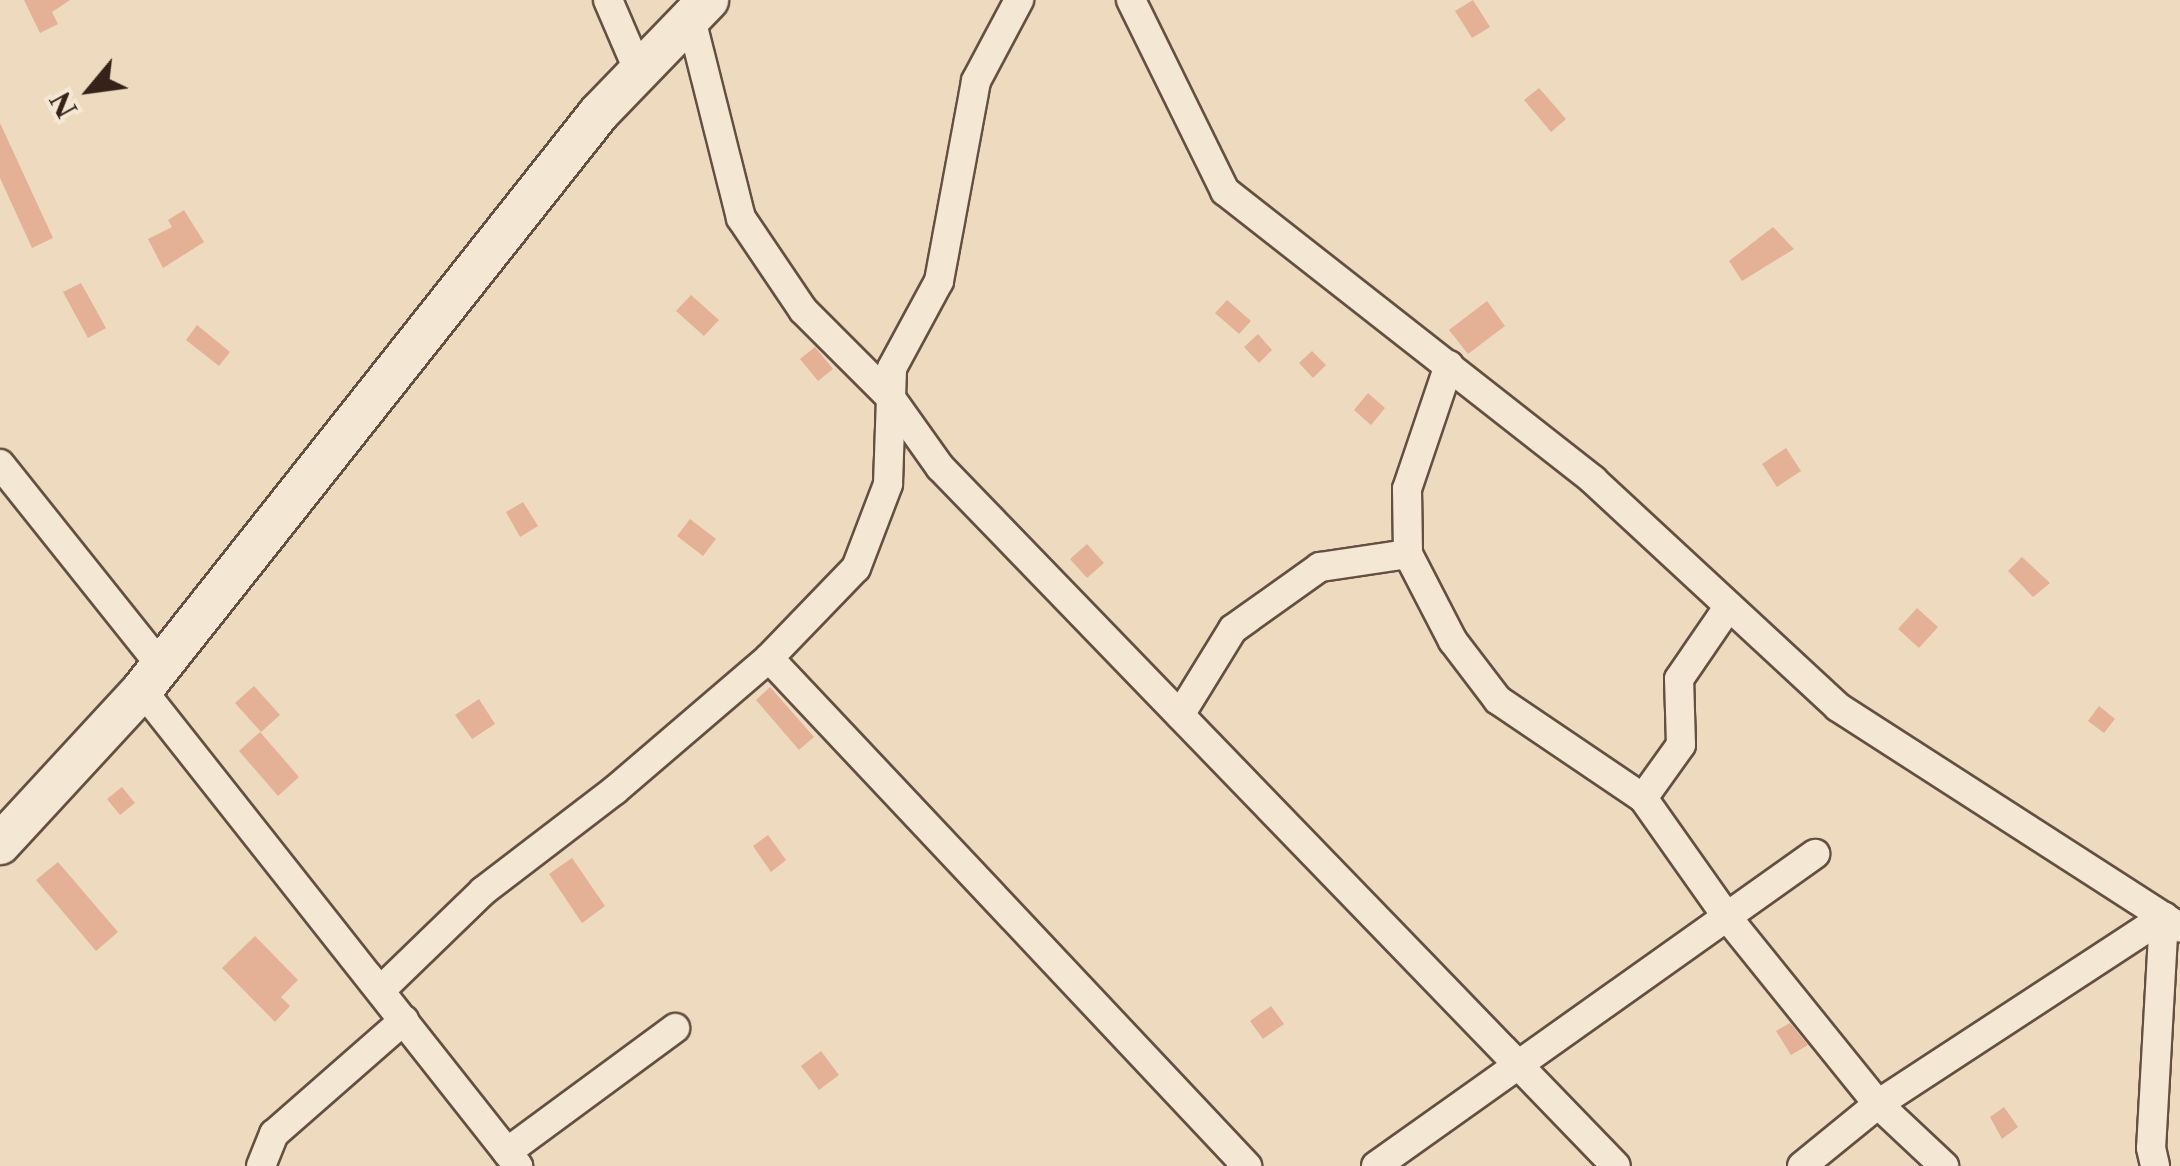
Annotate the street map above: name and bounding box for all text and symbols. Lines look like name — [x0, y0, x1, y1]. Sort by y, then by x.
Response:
north arrow — [40, 40, 140, 140]
text: N — [43, 86, 85, 123]

